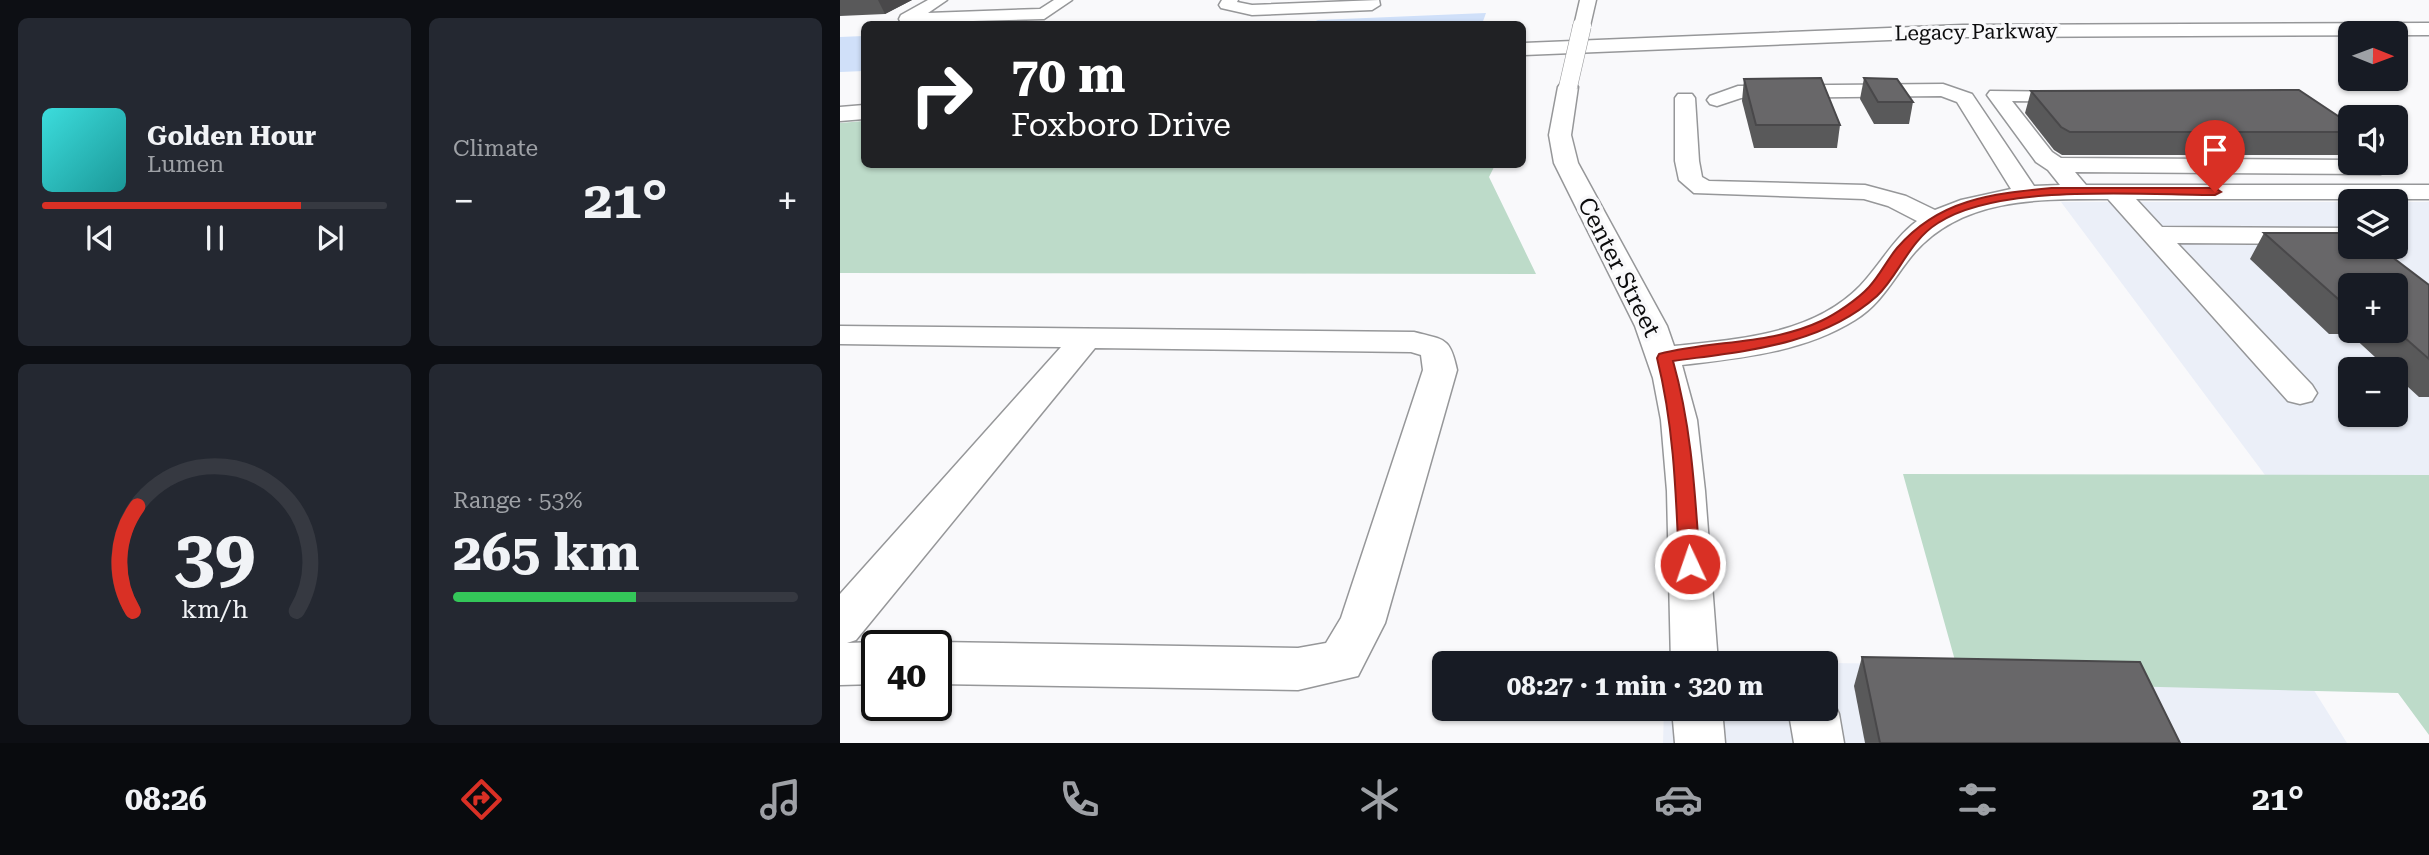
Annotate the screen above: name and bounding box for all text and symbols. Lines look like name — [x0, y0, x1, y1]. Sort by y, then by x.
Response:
street label: Legacy Parkway — [1894, 19, 2058, 45]
north arrow — [2338, 21, 2408, 91]
map controls — [2338, 21, 2408, 427]
text: 70 m — [1011, 47, 1126, 104]
icon: right — [896, 49, 987, 140]
button: sound — [2338, 105, 2408, 175]
text: Foxboro Drive — [1011, 106, 1231, 144]
pin — [2185, 120, 2245, 192]
text: Golden Hour — [147, 121, 316, 151]
icon: arrive — [2196, 131, 2234, 169]
text: Climate — [453, 135, 538, 162]
text: Lumen — [147, 151, 224, 178]
text: 21° — [583, 170, 668, 231]
text: − — [453, 179, 474, 223]
text: + — [777, 179, 798, 223]
button: layers — [2338, 189, 2408, 259]
street label: Center Street — [1572, 193, 1666, 341]
icon: previous — [81, 219, 119, 257]
icon: pause — [196, 219, 234, 257]
icon: next — [311, 219, 349, 257]
button: + — [2338, 273, 2408, 343]
button: − — [2338, 357, 2408, 427]
text: Range · 53% — [453, 487, 582, 514]
text: 39 — [174, 514, 255, 599]
text: 265 km — [453, 522, 640, 583]
position arrow — [1653, 527, 1727, 601]
text: km/h — [181, 594, 248, 623]
speed limit sign: 40 — [861, 630, 952, 721]
text: 08:27 · 1 min · 320 m — [1507, 671, 1763, 701]
icon: directions — [457, 775, 506, 824]
icon: music — [756, 775, 805, 824]
icon: phone — [1055, 775, 1104, 824]
icon: climate — [1355, 775, 1404, 824]
icon: car — [1654, 775, 1703, 824]
icon: filters — [1953, 775, 2002, 824]
text: 08:26 — [125, 780, 207, 818]
text: 21° — [2252, 780, 2304, 818]

